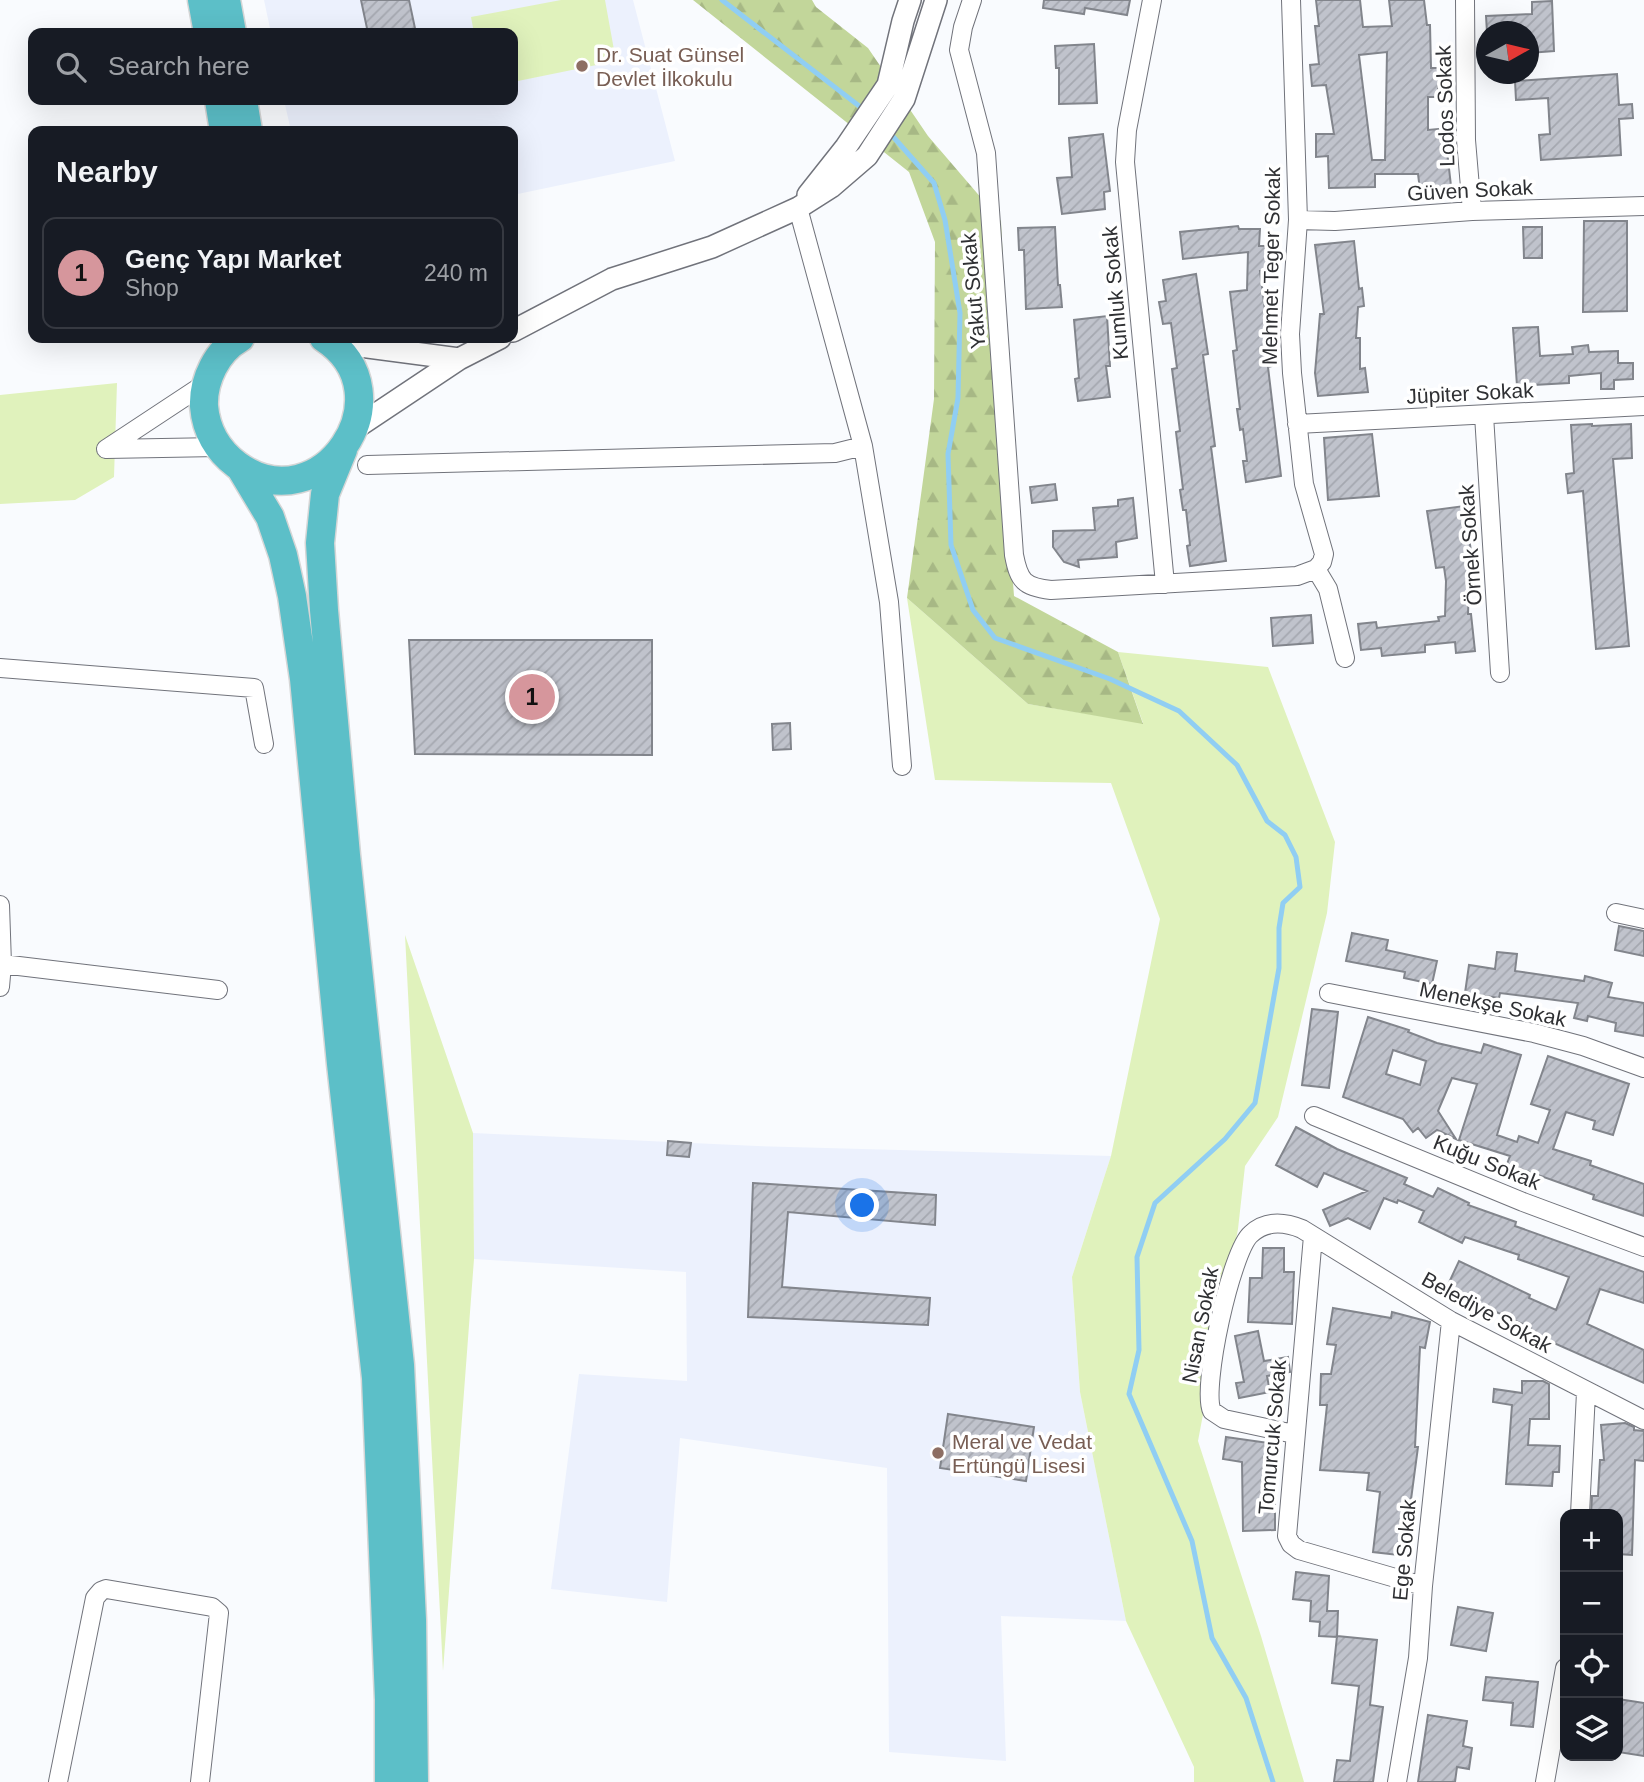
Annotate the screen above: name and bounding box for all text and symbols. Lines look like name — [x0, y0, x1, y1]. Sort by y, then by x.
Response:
north arrow — [1476, 21, 1539, 84]
search box — [28, 28, 518, 105]
place label: Dr. Suat Günsel Devlet İlkokulu — [596, 43, 744, 90]
street label: Lodos Sokak — [1431, 44, 1459, 167]
icon: search — [52, 48, 90, 86]
text: Search here — [108, 51, 250, 81]
marker: Dr. Suat Günsel Devlet İlkokulu — [574, 58, 590, 74]
text: Nearby — [56, 155, 158, 188]
street label: Mehmet Teger Sokak — [1258, 166, 1284, 365]
street label: Güven Sokak — [1406, 175, 1534, 205]
street label: Kumluk Sokak — [1098, 225, 1132, 361]
street label: Yakut Sokak — [956, 232, 990, 350]
text: Genç Yapı Market — [125, 244, 341, 274]
text: 1 — [75, 260, 87, 286]
text: 240 m — [424, 260, 488, 286]
text: Shop — [125, 275, 179, 301]
street label: Jüpiter Sokak — [1406, 378, 1535, 408]
street label: Örnek Sokak — [1454, 483, 1486, 606]
pin: 1 — [509, 671, 555, 723]
street label: Menekşe Sokak — [1418, 977, 1569, 1031]
street label: Kuğu Sokak — [1430, 1130, 1544, 1194]
your location — [845, 1188, 879, 1222]
street label: Nisan Sokak — [1177, 1264, 1223, 1385]
street label: Belediye Sokak — [1418, 1267, 1556, 1357]
street label: Tomurcuk Sokak — [1254, 1358, 1290, 1515]
place label: Meral ve Vedat Ertüngü Lisesi — [952, 1430, 1092, 1477]
marker: Meral ve Vedat Ertüngü Lisesi — [930, 1445, 946, 1461]
street label: Ege Sokak — [1388, 1498, 1420, 1602]
map controls — [1560, 1509, 1623, 1761]
button: + — [1560, 1509, 1623, 1572]
button: − — [1560, 1572, 1623, 1635]
button: locate — [1560, 1635, 1623, 1698]
button: layers — [1560, 1698, 1623, 1761]

